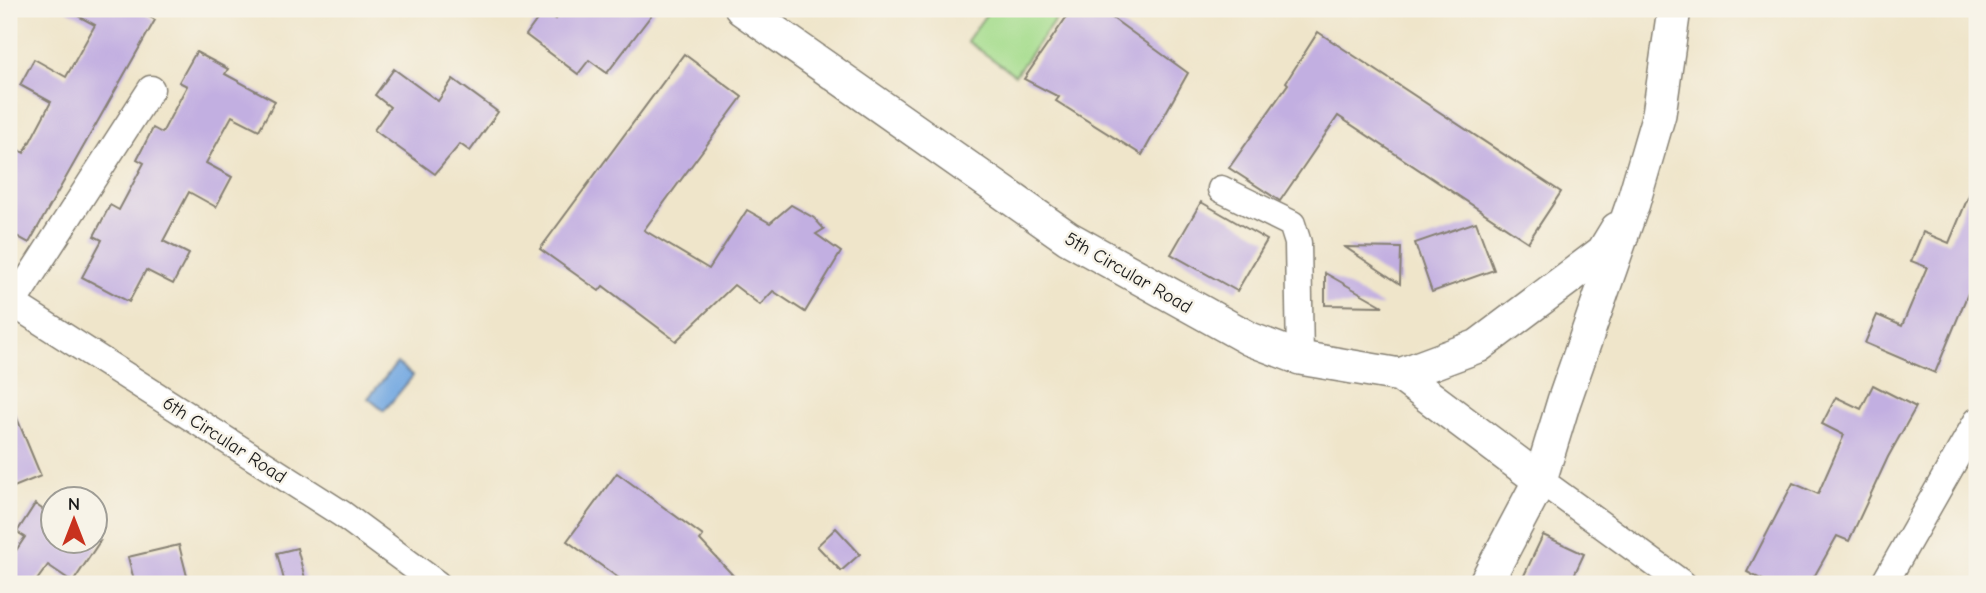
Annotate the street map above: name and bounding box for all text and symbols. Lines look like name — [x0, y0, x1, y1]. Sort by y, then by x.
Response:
street label: 5th Circular Road — [1061, 228, 1196, 318]
street label: 6th Circular Road — [159, 392, 290, 488]
north arrow — [38, 484, 108, 554]
text: N — [68, 493, 80, 515]

